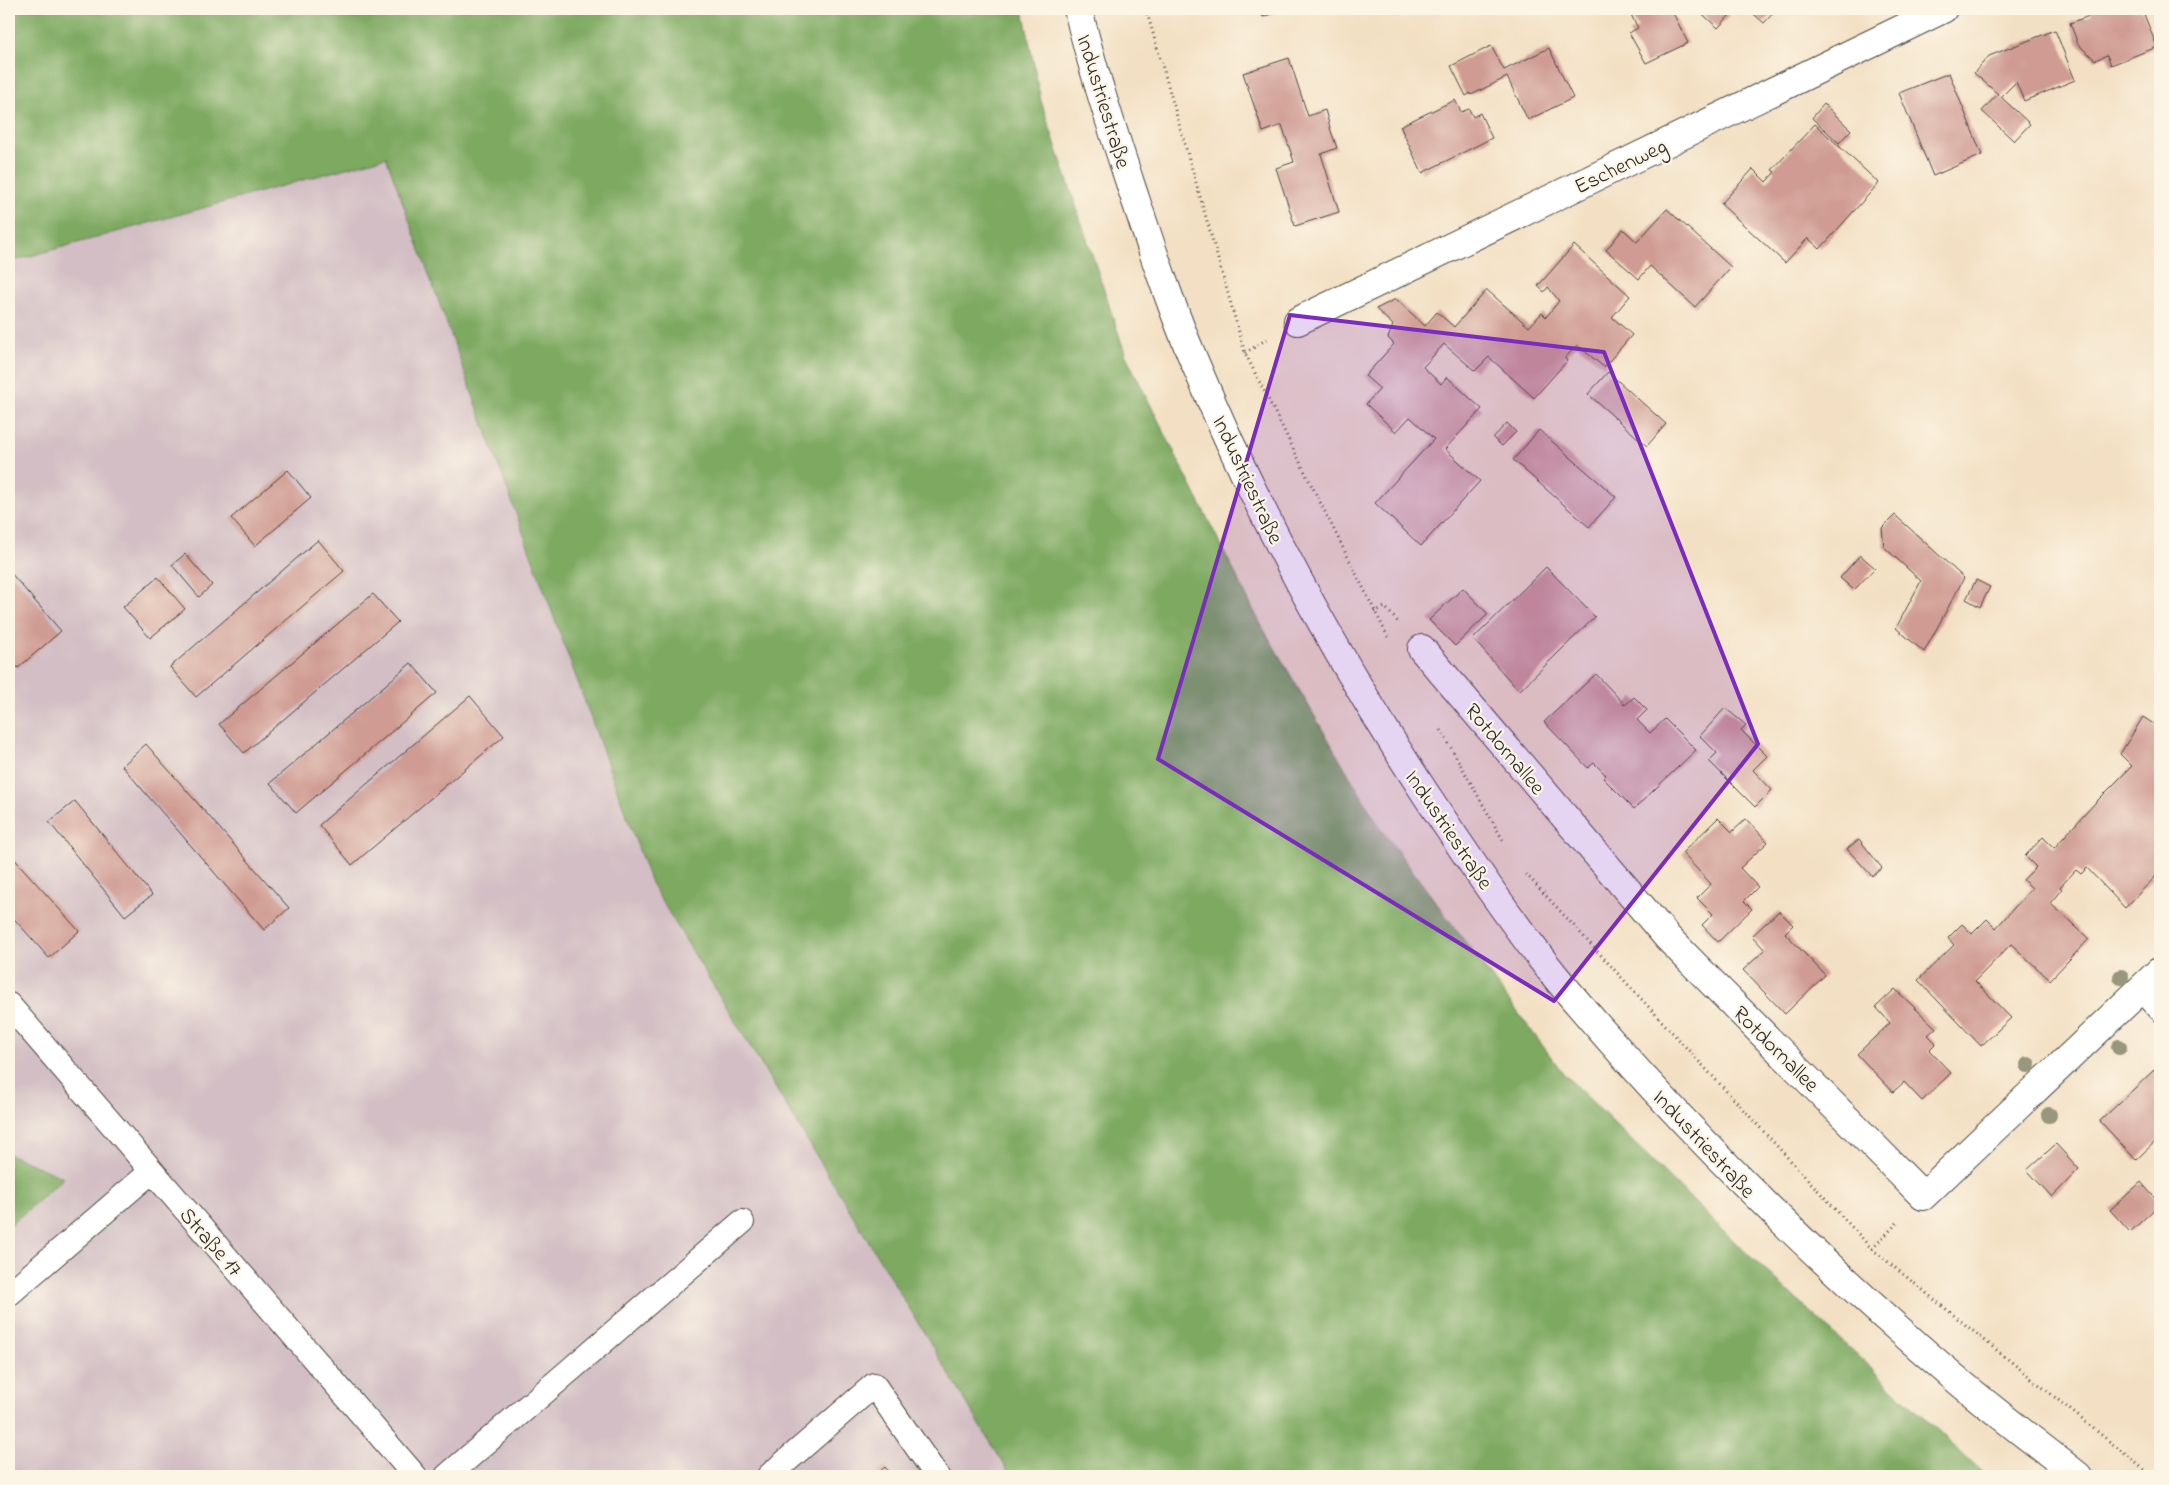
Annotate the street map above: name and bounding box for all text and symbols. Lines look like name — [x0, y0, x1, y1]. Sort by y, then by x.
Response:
street label: Industriestraße — [1067, 31, 1138, 173]
street label: Eschenweg — [1570, 131, 1674, 205]
street label: Industriestraße — [1202, 411, 1290, 550]
street label: Rotdornallee — [1456, 697, 1552, 803]
street label: Industriestraße — [1395, 764, 1500, 897]
street label: Rotdornallee — [1724, 999, 1826, 1101]
street label: Industriestraße — [1644, 1083, 1762, 1207]
street label: Straße 17 — [170, 1201, 249, 1285]

